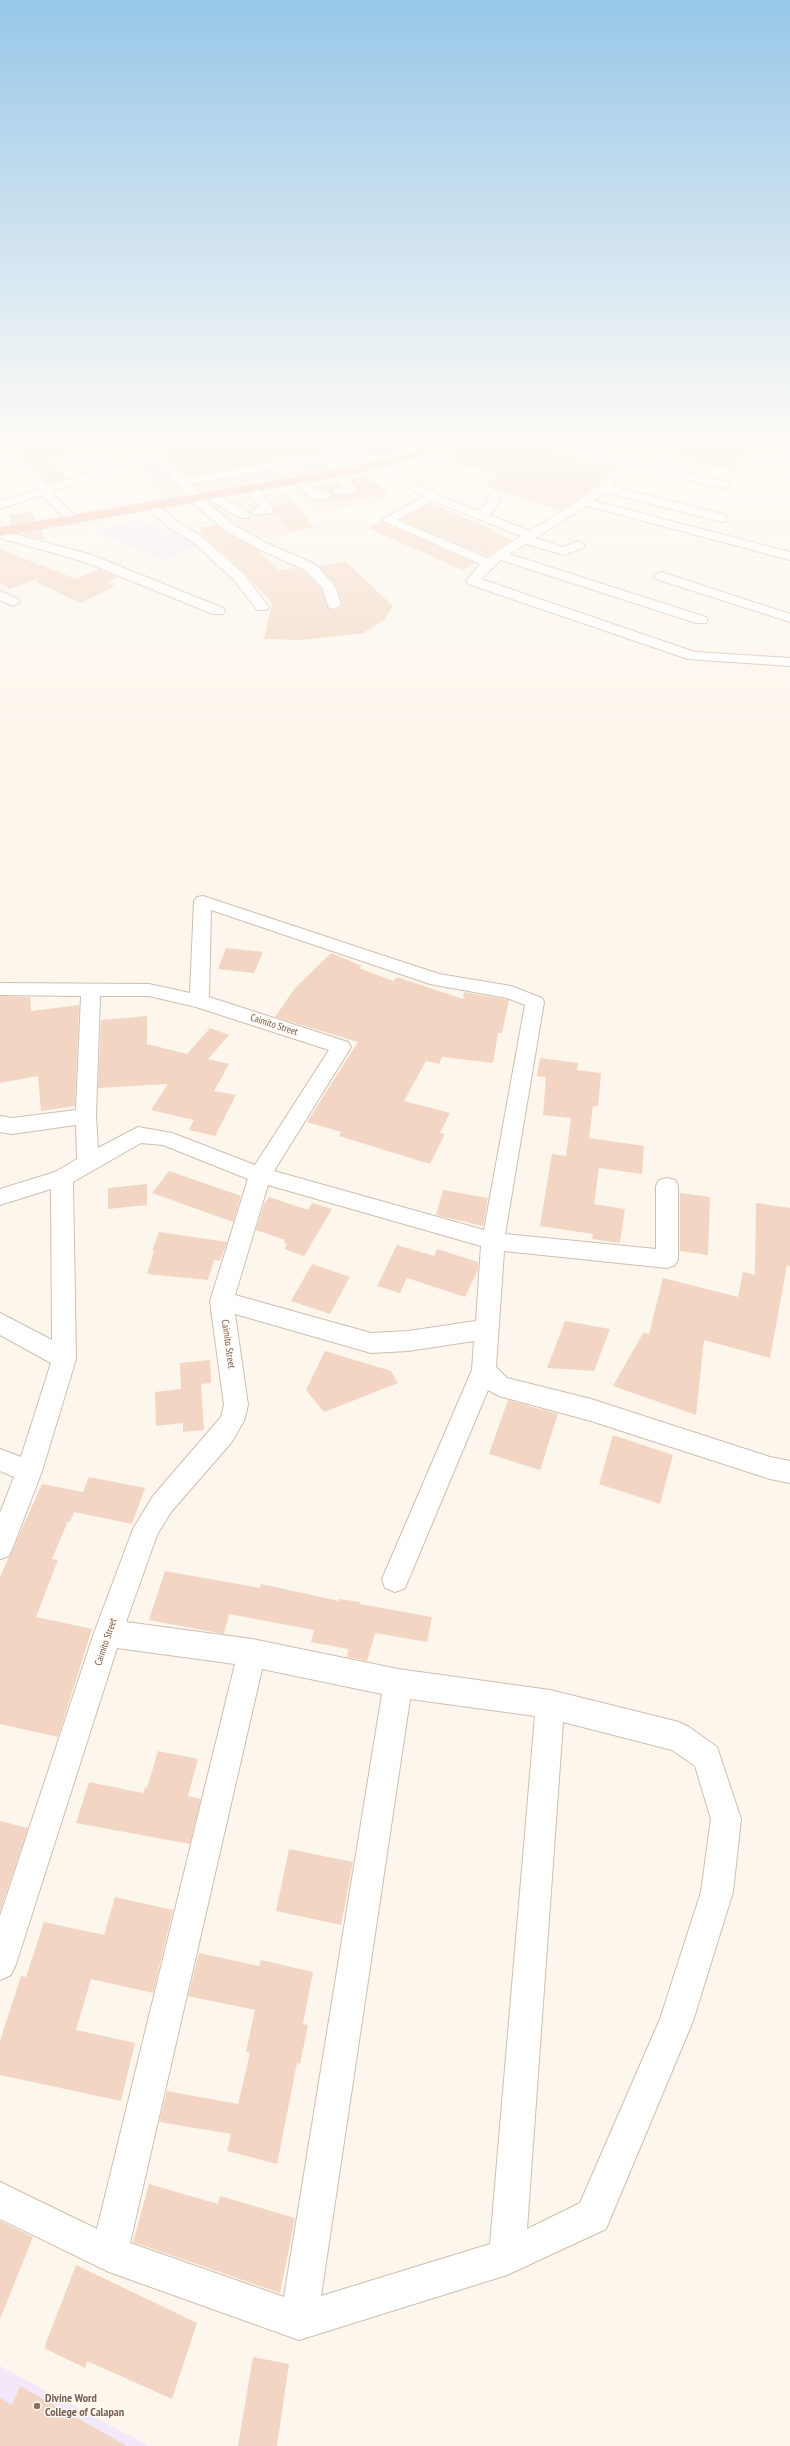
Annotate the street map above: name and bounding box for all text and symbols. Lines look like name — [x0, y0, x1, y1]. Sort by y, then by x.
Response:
street label: Caimito Street — [249, 1012, 299, 1038]
street label: Caimito Street — [219, 1319, 237, 1369]
street label: Caimito Street — [92, 1617, 120, 1667]
place label: Divine Word College of Calapan — [45, 2392, 124, 2420]
marker: Divine Word College of Calapan — [32, 2401, 42, 2411]

